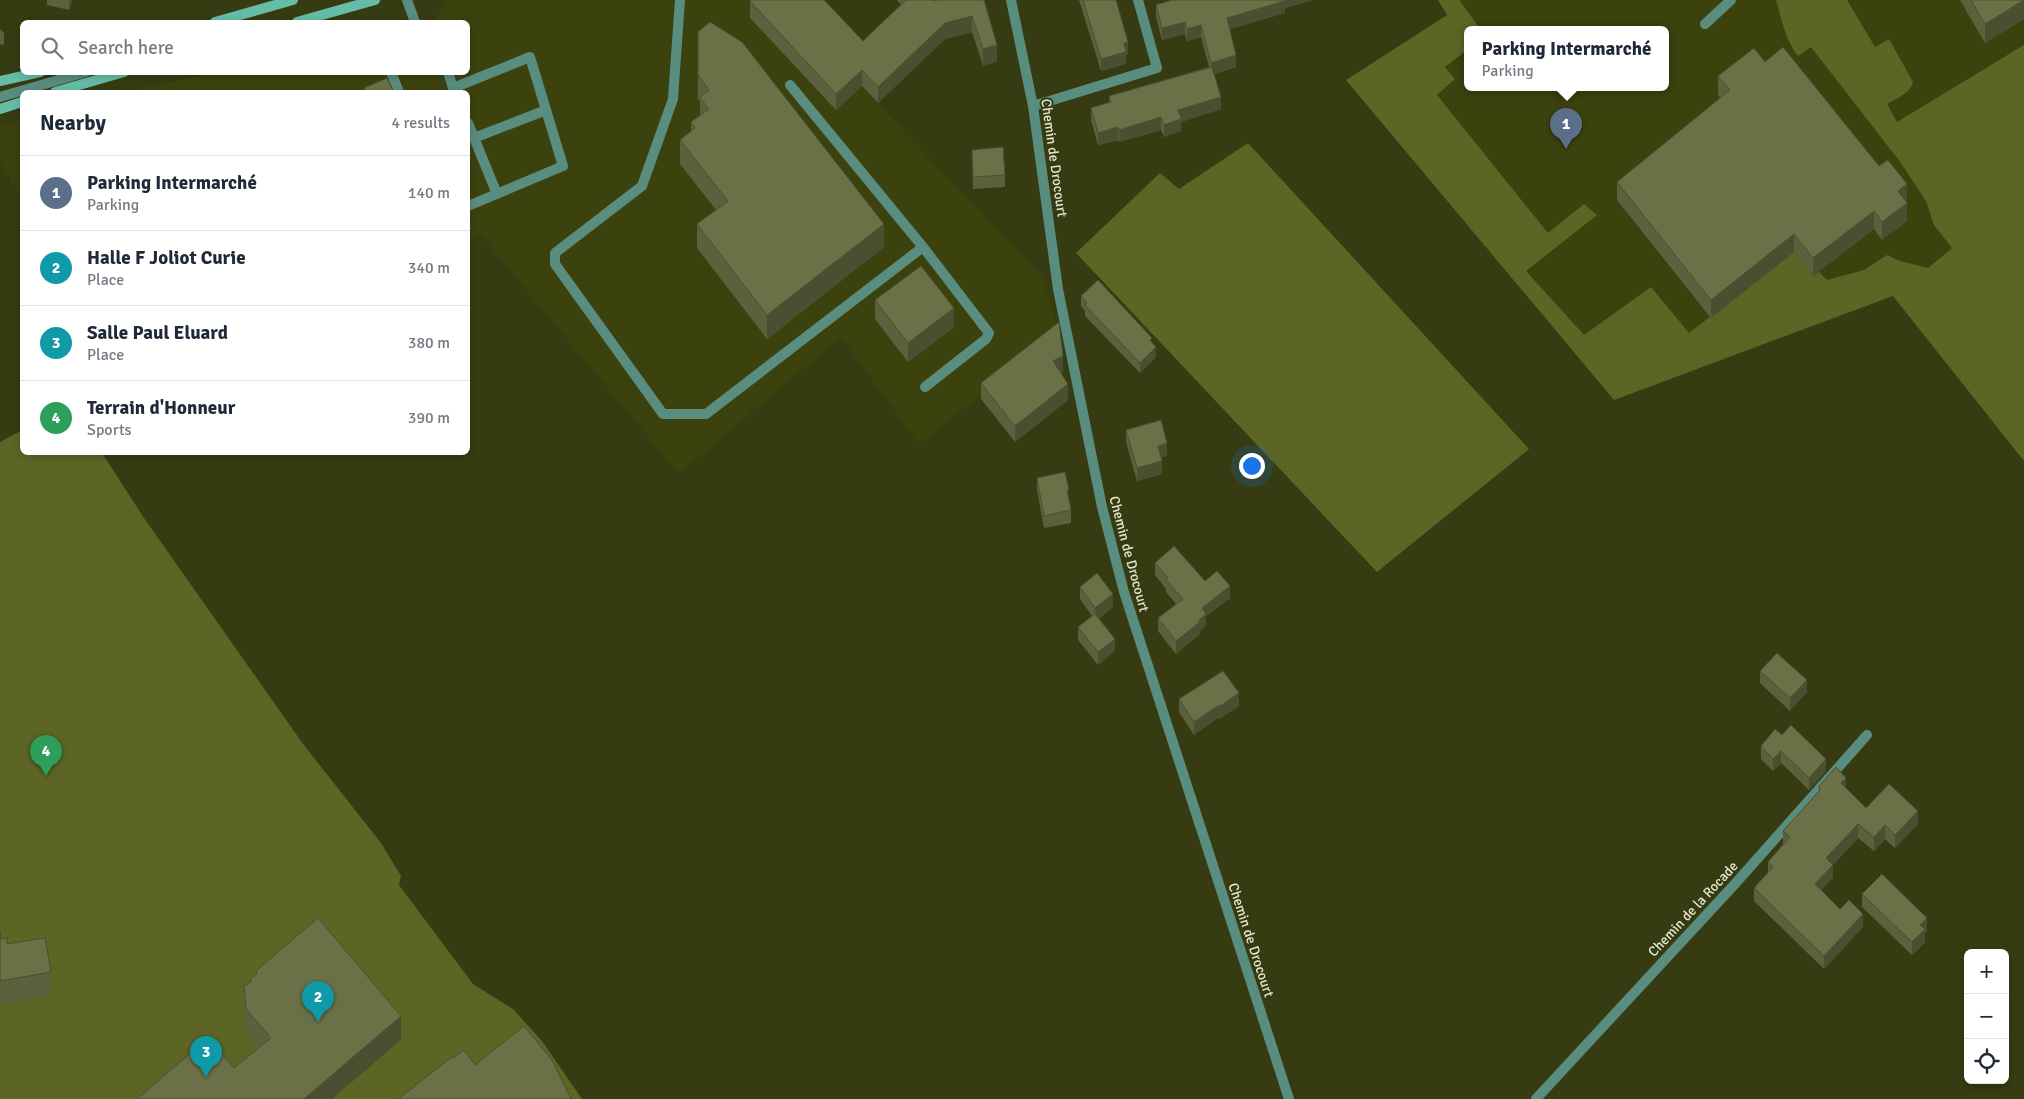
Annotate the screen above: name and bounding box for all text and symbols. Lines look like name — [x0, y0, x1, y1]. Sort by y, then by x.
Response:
search box — [20, 20, 470, 75]
popup — [1464, 26, 1669, 91]
icon: search — [38, 34, 66, 62]
text: Search here — [78, 36, 174, 60]
text: Parking Intermarché — [1482, 37, 1651, 61]
text: Parking — [1482, 61, 1534, 81]
street label: Chemin de Drocourt — [1037, 98, 1071, 218]
pin: 1 — [1550, 108, 1582, 149]
text: Nearby — [40, 110, 106, 136]
text: 4 results — [391, 113, 450, 133]
text: Parking Intermarché — [87, 171, 257, 195]
text: 1 — [52, 183, 60, 203]
text: 140 m — [408, 183, 450, 203]
text: Parking — [87, 195, 139, 215]
text: Halle F Joliot Curie — [87, 246, 246, 270]
text: 2 — [52, 258, 60, 278]
text: 340 m — [408, 258, 450, 278]
text: Place — [87, 270, 124, 290]
text: Salle Paul Eluard — [87, 321, 228, 345]
text: 3 — [52, 333, 60, 353]
text: 380 m — [408, 333, 450, 353]
text: Place — [87, 345, 124, 365]
text: Terrain d'Honneur — [87, 396, 235, 420]
text: 4 — [52, 408, 60, 428]
text: 390 m — [408, 408, 450, 428]
text: Sports — [87, 420, 132, 440]
your location — [1239, 453, 1265, 479]
street label: Chemin de Drocourt — [1105, 494, 1153, 614]
pin: 4 — [30, 735, 62, 776]
street label: Chemin de la Rocade — [1644, 858, 1742, 960]
street label: Chemin de Drocourt — [1224, 881, 1278, 999]
map controls — [1964, 949, 2009, 1084]
button: + — [1964, 949, 2009, 994]
pin: 2 — [302, 981, 334, 1022]
button: − — [1964, 994, 2009, 1039]
pin: 3 — [190, 1036, 222, 1077]
button: locate — [1964, 1039, 2009, 1084]

